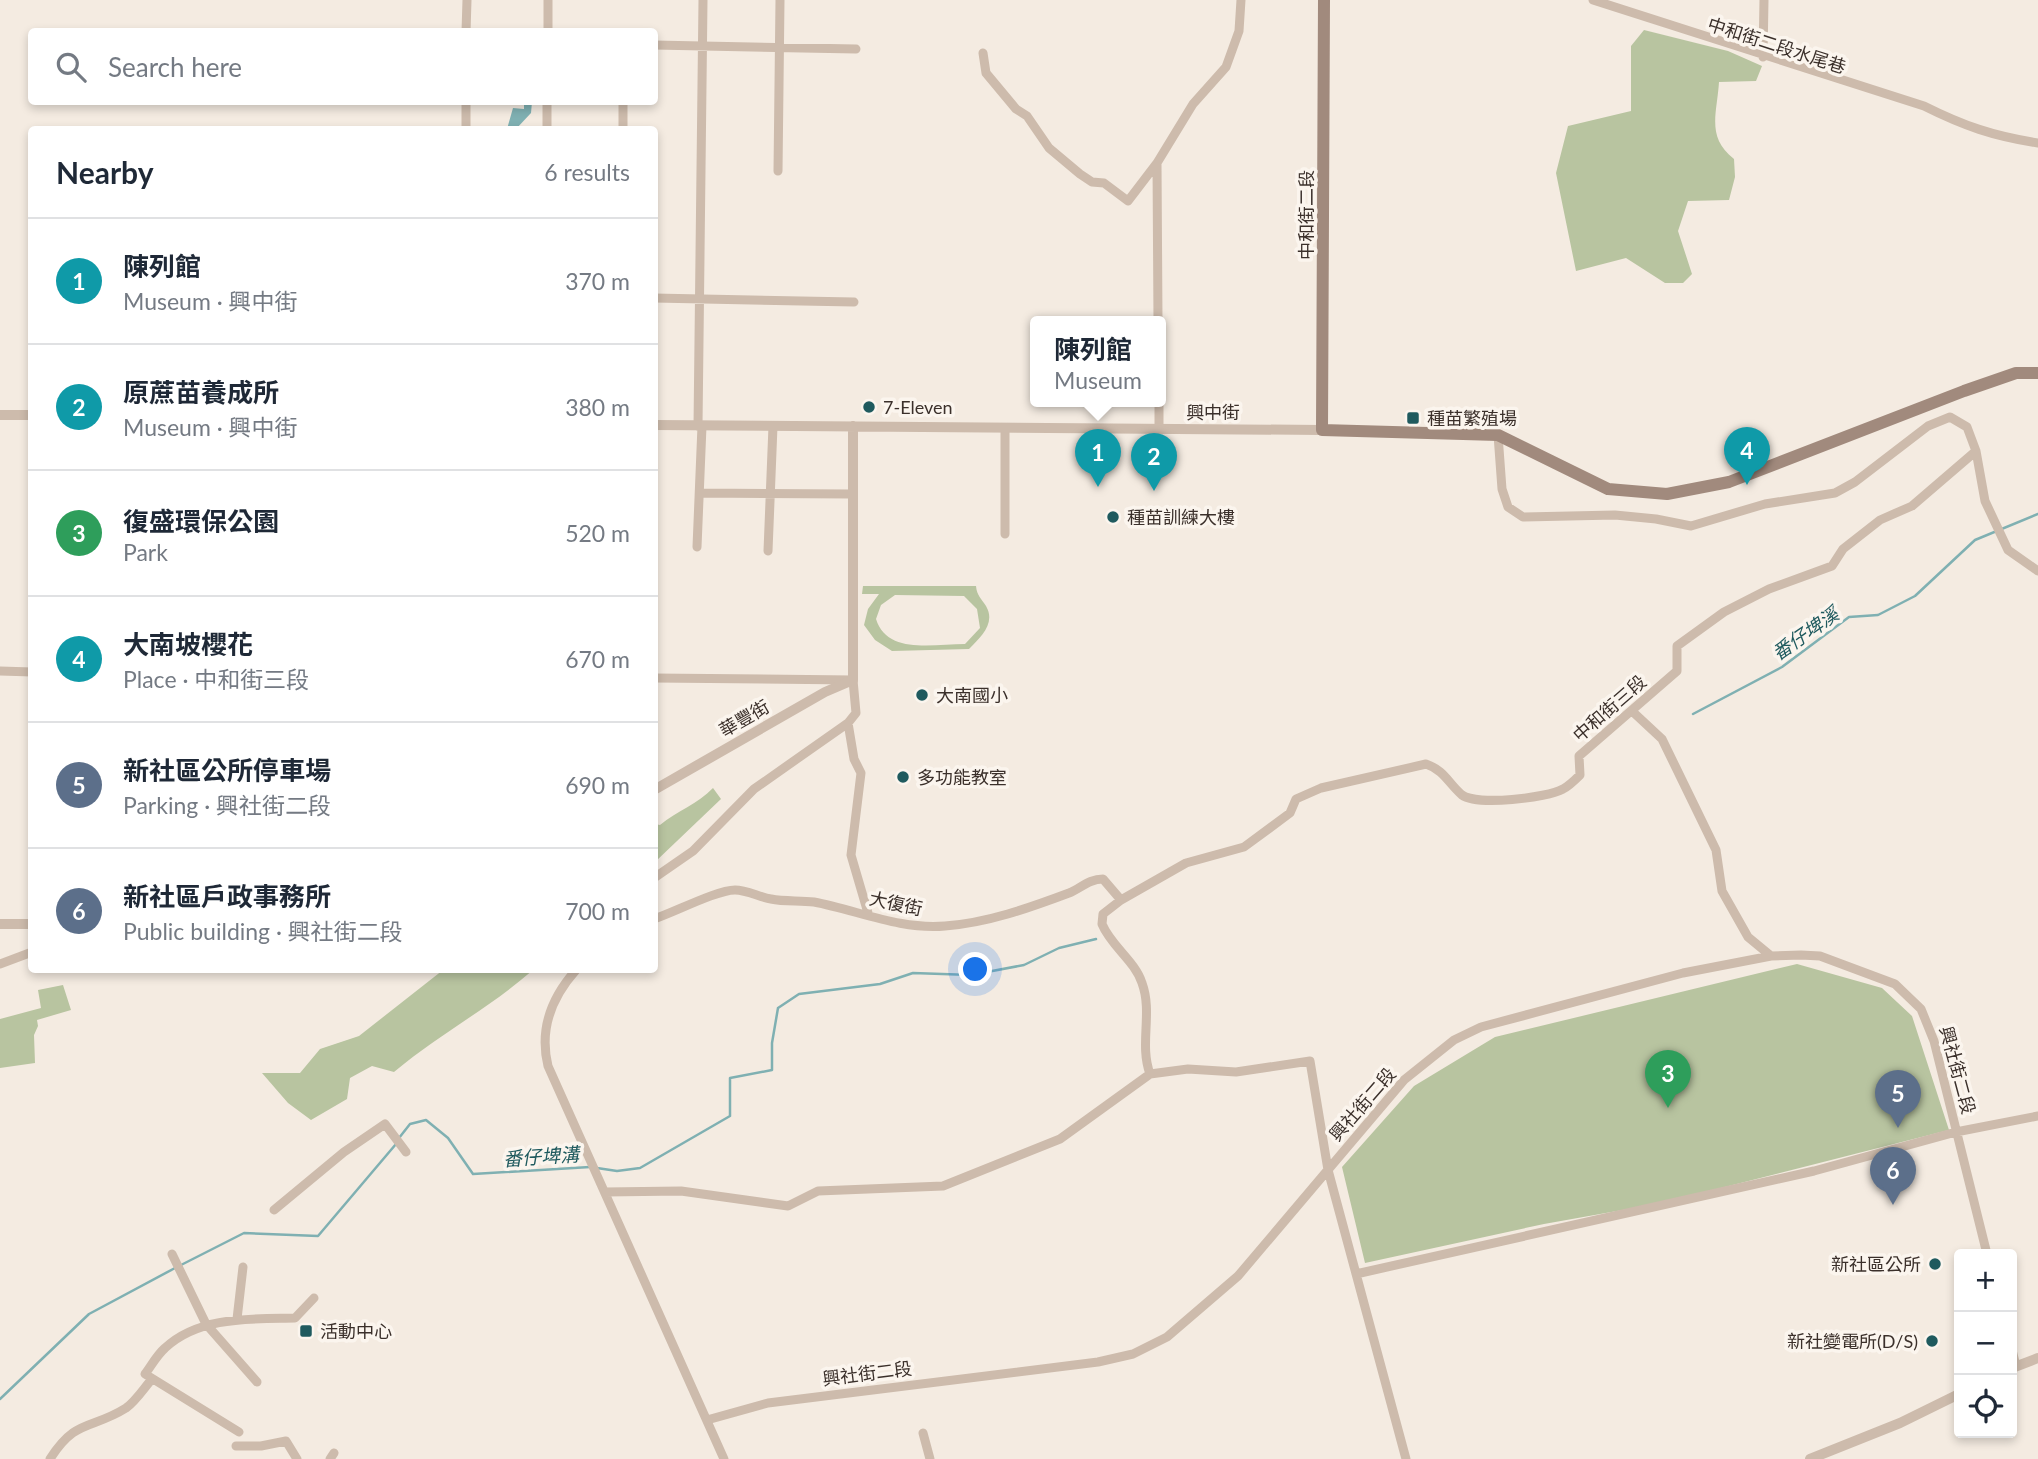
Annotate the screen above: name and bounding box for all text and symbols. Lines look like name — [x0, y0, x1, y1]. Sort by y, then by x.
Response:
street label: 中和街二段水尾巷 — [1705, 12, 1849, 78]
search box — [28, 28, 658, 105]
icon: search — [52, 48, 90, 86]
text: Search here — [108, 51, 242, 83]
text: Nearby — [56, 154, 154, 190]
text: 6 results — [544, 158, 630, 186]
street label: 中和街二段 — [1295, 170, 1317, 260]
text: 陳列館 — [123, 250, 201, 282]
text: 1 — [72, 267, 86, 295]
text: 370 m — [565, 267, 630, 295]
text: Museum · 興中街 — [123, 287, 298, 315]
popup — [1030, 316, 1166, 407]
text: 陳列館 — [1054, 333, 1132, 365]
text: Museum — [1054, 366, 1142, 394]
text: 原蔗苗養成所 — [123, 376, 279, 408]
text: 2 — [72, 393, 86, 421]
text: 380 m — [565, 393, 630, 421]
place label: 7-Eleven — [883, 396, 953, 418]
marker: 7-Eleven — [861, 399, 877, 415]
street label: 興中街 — [1186, 401, 1240, 423]
place label: 種苗繁殖場 — [1427, 407, 1517, 429]
marker: 種苗繁殖場 — [1405, 410, 1421, 426]
text: Museum · 興中街 — [123, 413, 298, 441]
pin: 4 — [1724, 427, 1770, 485]
pin: 1 — [1075, 429, 1121, 487]
pin: 2 — [1131, 433, 1177, 491]
text: 復盛環保公園 — [123, 505, 279, 537]
place label: 種苗訓練大樓 — [1127, 506, 1235, 528]
marker: 種苗訓練大樓 — [1105, 509, 1121, 525]
text: 3 — [72, 519, 86, 547]
text: 520 m — [565, 519, 630, 547]
text: Park — [123, 538, 168, 566]
water label: 番仔埤溪 — [1767, 600, 1845, 664]
text: 大南坡櫻花 — [123, 628, 253, 660]
text: 4 — [72, 645, 86, 673]
text: 670 m — [565, 645, 630, 673]
text: Place · 中和街三段 — [123, 665, 309, 693]
street label: 中和街三段 — [1568, 670, 1650, 746]
place label: 大南國小 — [936, 684, 1008, 706]
marker: 大南國小 — [914, 687, 930, 703]
street label: 華豐街 — [715, 695, 773, 741]
text: 新社區公所停車場 — [123, 754, 331, 786]
place label: 多功能教室 — [917, 766, 1007, 788]
marker: 多功能教室 — [895, 769, 911, 785]
text: 5 — [72, 771, 86, 799]
text: 690 m — [565, 771, 630, 799]
text: Parking · 興社街二段 — [123, 791, 331, 819]
text: 新社區戶政事務所 — [123, 880, 331, 912]
street label: 大復街 — [867, 887, 925, 919]
text: 6 — [72, 897, 86, 925]
text: 700 m — [565, 897, 630, 925]
text: Public building · 興社街二段 — [123, 917, 403, 945]
your location — [958, 952, 992, 986]
street label: 興社街二段 — [1936, 1024, 1980, 1116]
pin: 3 — [1645, 1050, 1691, 1108]
street label: 興社街二段 — [1324, 1063, 1400, 1145]
pin: 5 — [1875, 1070, 1921, 1128]
water label: 番仔埤溝 — [502, 1142, 583, 1170]
pin: 6 — [1870, 1147, 1916, 1205]
map controls — [1954, 1249, 2017, 1438]
button: + — [1954, 1249, 2017, 1312]
place label: 新社區公所 — [1831, 1253, 1921, 1275]
marker: 新社區公所 — [1927, 1256, 1943, 1272]
button: − — [1954, 1312, 2017, 1375]
place label: 活動中心 — [320, 1320, 392, 1342]
marker: 活動中心 — [298, 1323, 314, 1339]
place label: 新社變電所(D/S) — [1787, 1330, 1918, 1352]
marker: 新社變電所(D/S) — [1924, 1333, 1940, 1349]
street label: 興社街二段 — [821, 1357, 913, 1389]
button: locate — [1954, 1375, 2017, 1438]

